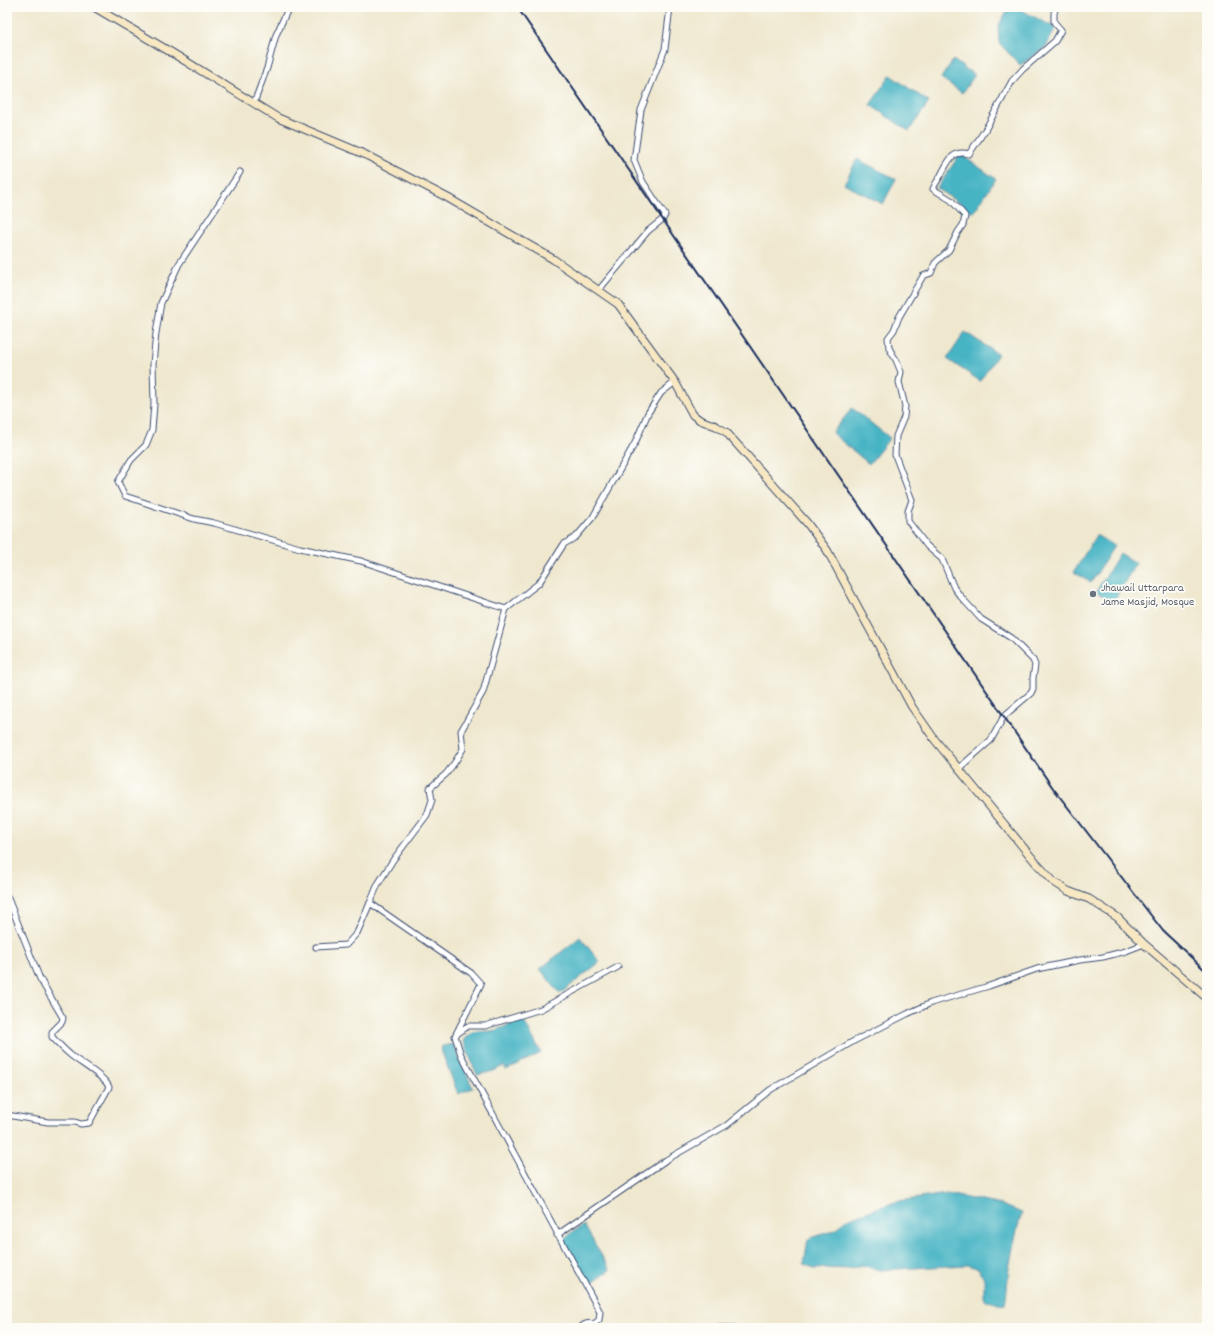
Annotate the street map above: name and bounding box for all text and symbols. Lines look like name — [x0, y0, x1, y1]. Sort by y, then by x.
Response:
place label: Jhawail Uttarpara Jame Masjid, Mosque — [1101, 580, 1194, 611]
marker: Jhawail Uttarpara Jame Masjid, Mosque — [1088, 589, 1098, 599]

